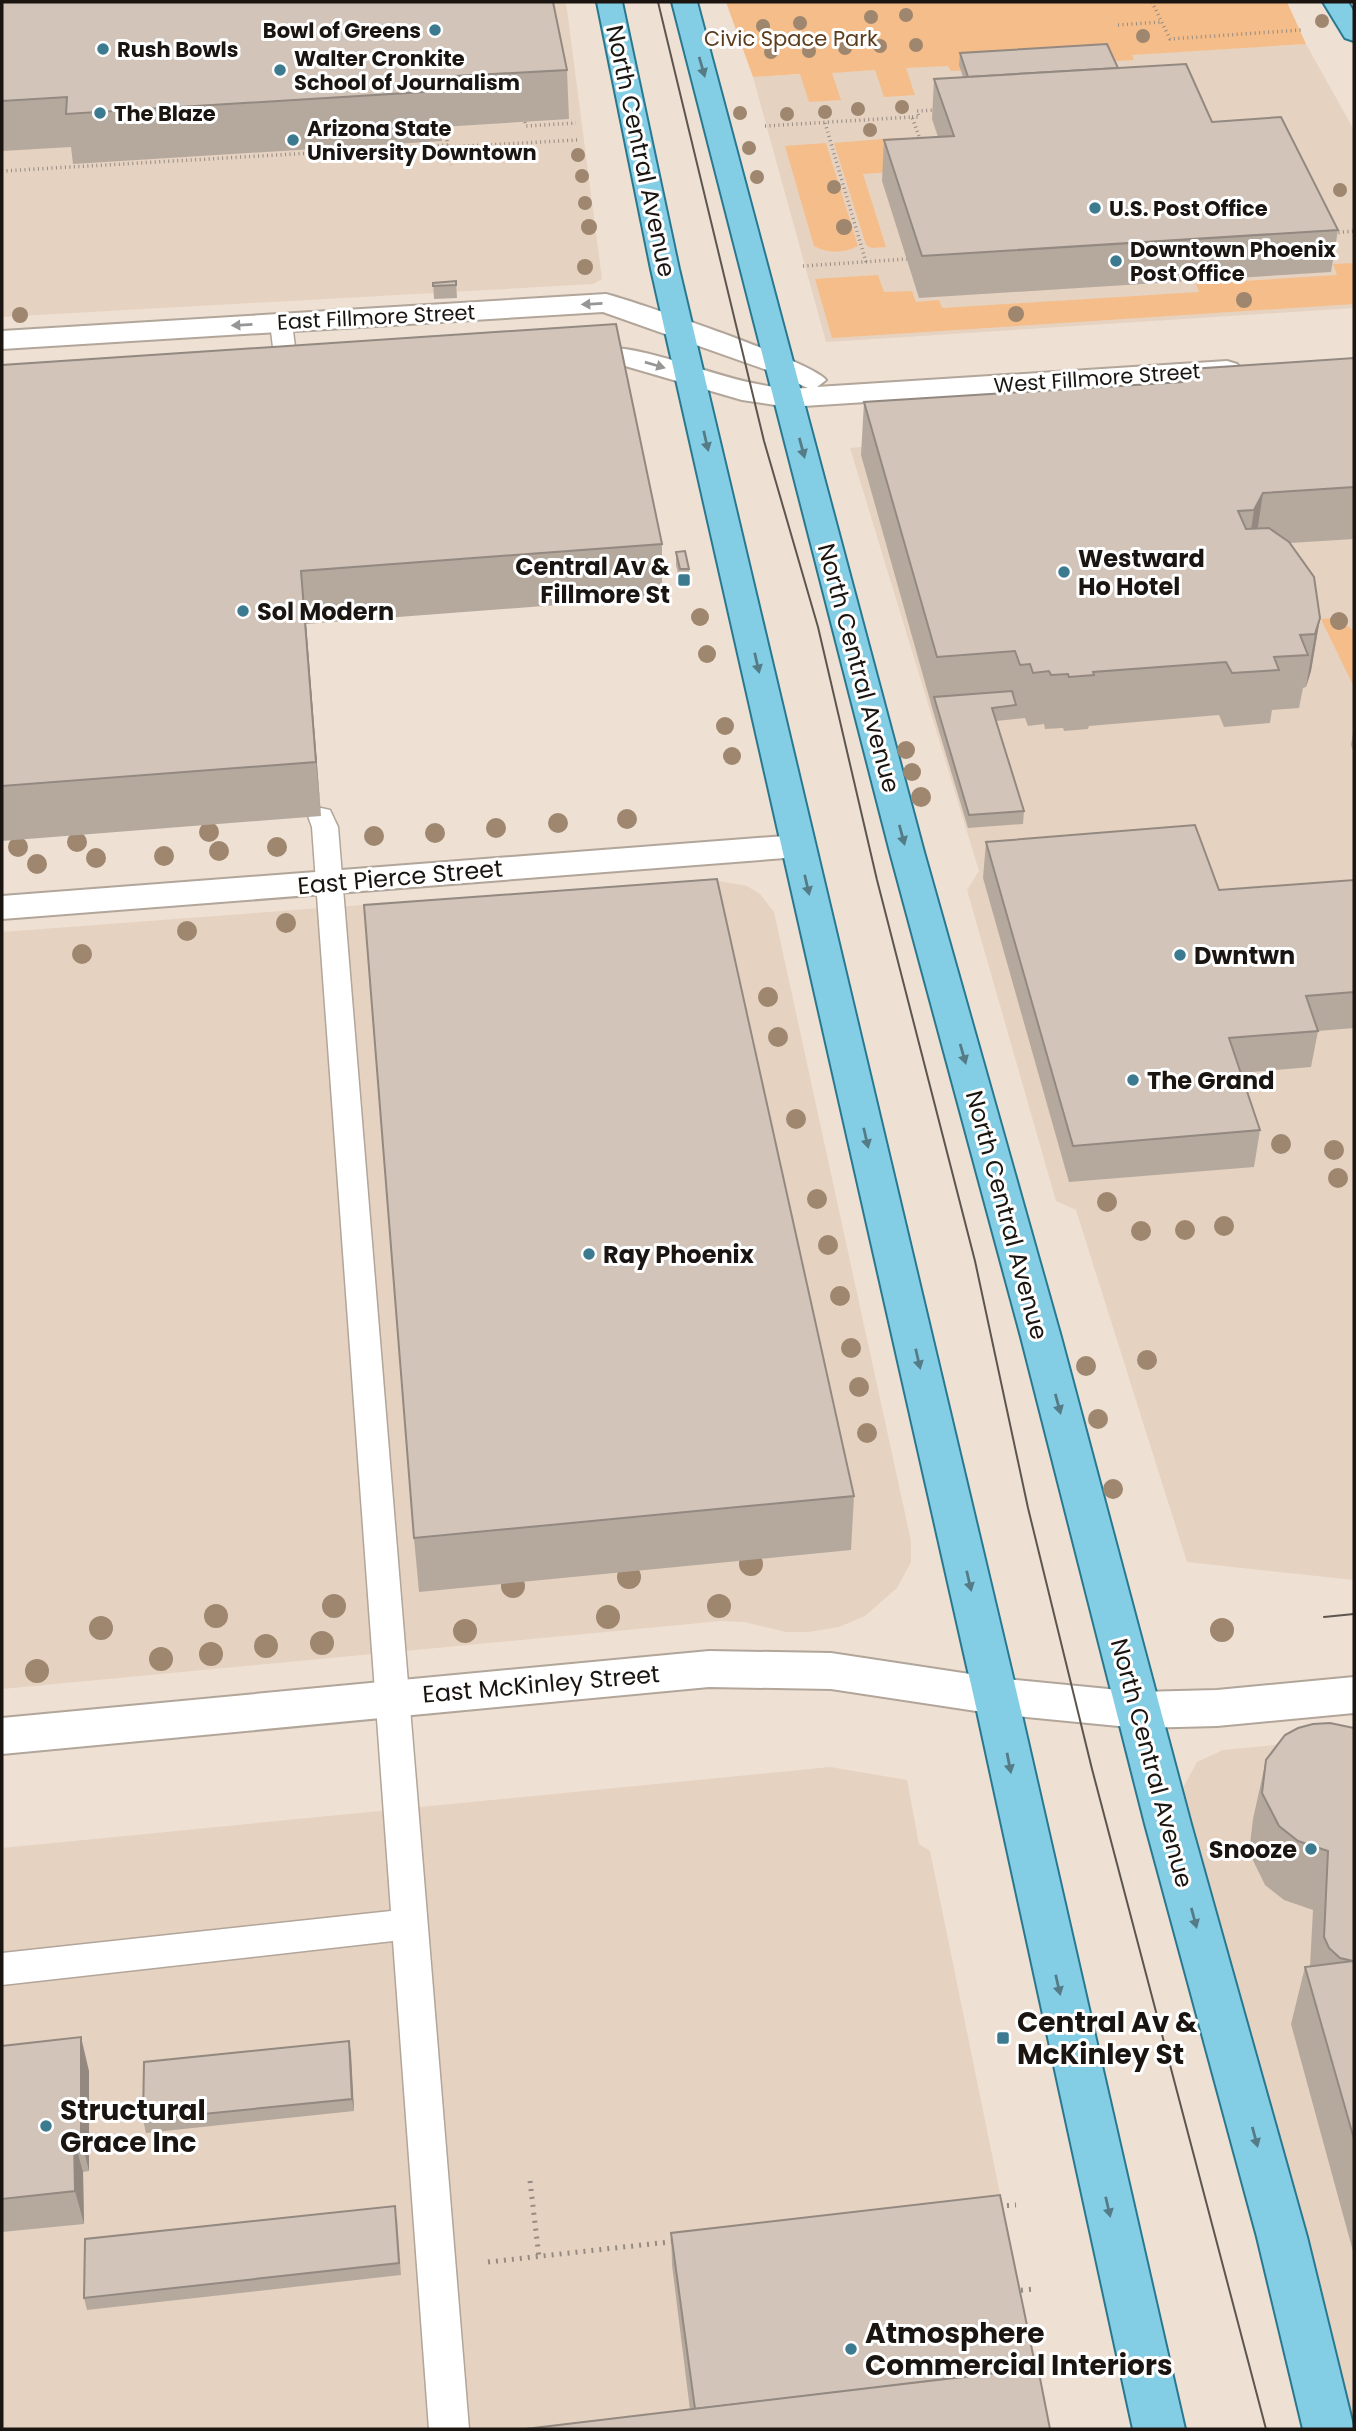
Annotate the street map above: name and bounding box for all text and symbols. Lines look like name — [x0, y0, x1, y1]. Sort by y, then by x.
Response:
place label: Bowl of Greens — [263, 16, 421, 45]
marker: Bowl of Greens — [427, 22, 443, 38]
street label: North Central Avenue — [598, 22, 684, 280]
park label: Civic Space Park — [704, 24, 878, 53]
place label: Rush Bowls — [117, 35, 239, 64]
marker: Rush Bowls — [95, 41, 111, 57]
place label: Walter Cronkite School of Journalism — [294, 44, 520, 97]
one-way arrow — [698, 57, 708, 78]
marker: Walter Cronkite School of Journalism — [272, 62, 288, 78]
place label: The Blaze — [114, 99, 216, 128]
marker: The Blaze — [92, 105, 108, 121]
place label: Arizona State University Downtown — [307, 114, 537, 167]
marker: Arizona State University Downtown — [285, 132, 301, 148]
place label: U.S. Post Office — [1109, 194, 1268, 223]
marker: U.S. Post Office — [1087, 200, 1103, 216]
place label: Downtown Phoenix Post Office — [1130, 235, 1337, 288]
marker: Downtown Phoenix Post Office — [1108, 253, 1124, 269]
street label: East Fillmore Street — [276, 297, 476, 337]
one-way arrow — [581, 299, 603, 310]
one-way arrow — [231, 320, 253, 331]
street label: West Fillmore Street — [993, 356, 1201, 400]
one-way arrow — [645, 361, 666, 371]
one-way arrow — [701, 431, 712, 453]
one-way arrow — [797, 438, 807, 459]
street label: North Central Avenue — [810, 540, 908, 796]
place label: Westward Ho Hotel — [1078, 542, 1205, 603]
place label: Central Av & Fillmore St — [515, 550, 671, 611]
marker: Westward Ho Hotel — [1056, 564, 1072, 580]
marker: Central Av & Fillmore St — [676, 572, 692, 588]
place label: Sol Modern — [257, 595, 394, 628]
marker: Sol Modern — [235, 603, 251, 619]
one-way arrow — [752, 652, 763, 674]
one-way arrow — [897, 824, 908, 846]
street label: East Pierce Street — [296, 852, 504, 902]
one-way arrow — [802, 874, 813, 896]
place label: Dwntwn — [1194, 939, 1295, 972]
marker: Dwntwn — [1172, 947, 1188, 963]
one-way arrow — [958, 1043, 969, 1065]
place label: The Grand — [1147, 1064, 1275, 1097]
marker: The Grand — [1125, 1072, 1141, 1088]
street label: North Central Avenue — [958, 1087, 1056, 1343]
one-way arrow — [861, 1127, 872, 1149]
place label: Ray Phoenix — [603, 1238, 755, 1271]
marker: Ray Phoenix — [581, 1246, 597, 1262]
one-way arrow — [912, 1348, 923, 1370]
one-way arrow — [1053, 1393, 1064, 1415]
one-way arrow — [964, 1570, 975, 1592]
street label: North Central Avenue — [1103, 1635, 1201, 1891]
street label: East McKinley Street — [421, 1657, 661, 1711]
one-way arrow — [1004, 1752, 1015, 1774]
place label: Snooze — [1209, 1833, 1297, 1866]
marker: Snooze — [1303, 1841, 1319, 1857]
one-way arrow — [1189, 1907, 1200, 1929]
one-way arrow — [1053, 1974, 1064, 1996]
place label: Central Av & McKinley St — [1017, 2003, 1198, 2074]
marker: Central Av & McKinley St — [995, 2030, 1011, 2046]
place label: Structural Grace Inc — [60, 2091, 206, 2162]
marker: Structural Grace Inc — [38, 2118, 54, 2134]
one-way arrow — [1250, 2127, 1261, 2149]
one-way arrow — [1103, 2196, 1114, 2218]
place label: Atmosphere Commercial Interiors — [865, 2314, 1173, 2385]
marker: Atmosphere Commercial Interiors — [843, 2341, 859, 2357]

